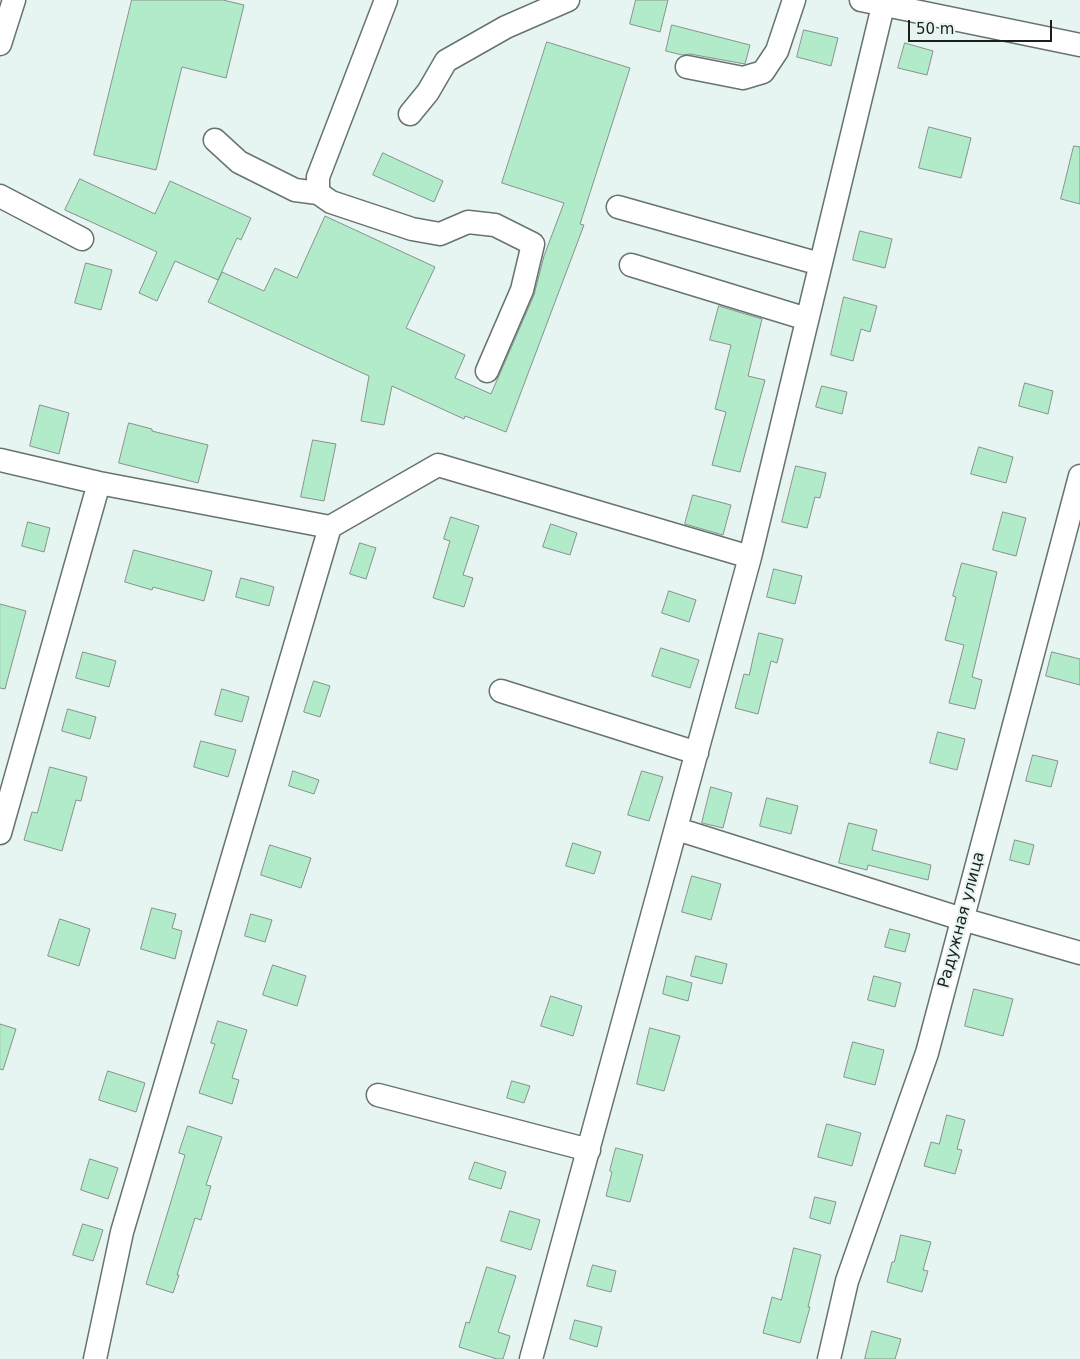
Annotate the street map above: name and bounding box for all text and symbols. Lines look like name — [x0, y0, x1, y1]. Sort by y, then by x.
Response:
scale bar — [910, 10, 1054, 42]
text: 50 m — [916, 20, 954, 38]
street label: Радужная улица — [935, 850, 989, 990]

